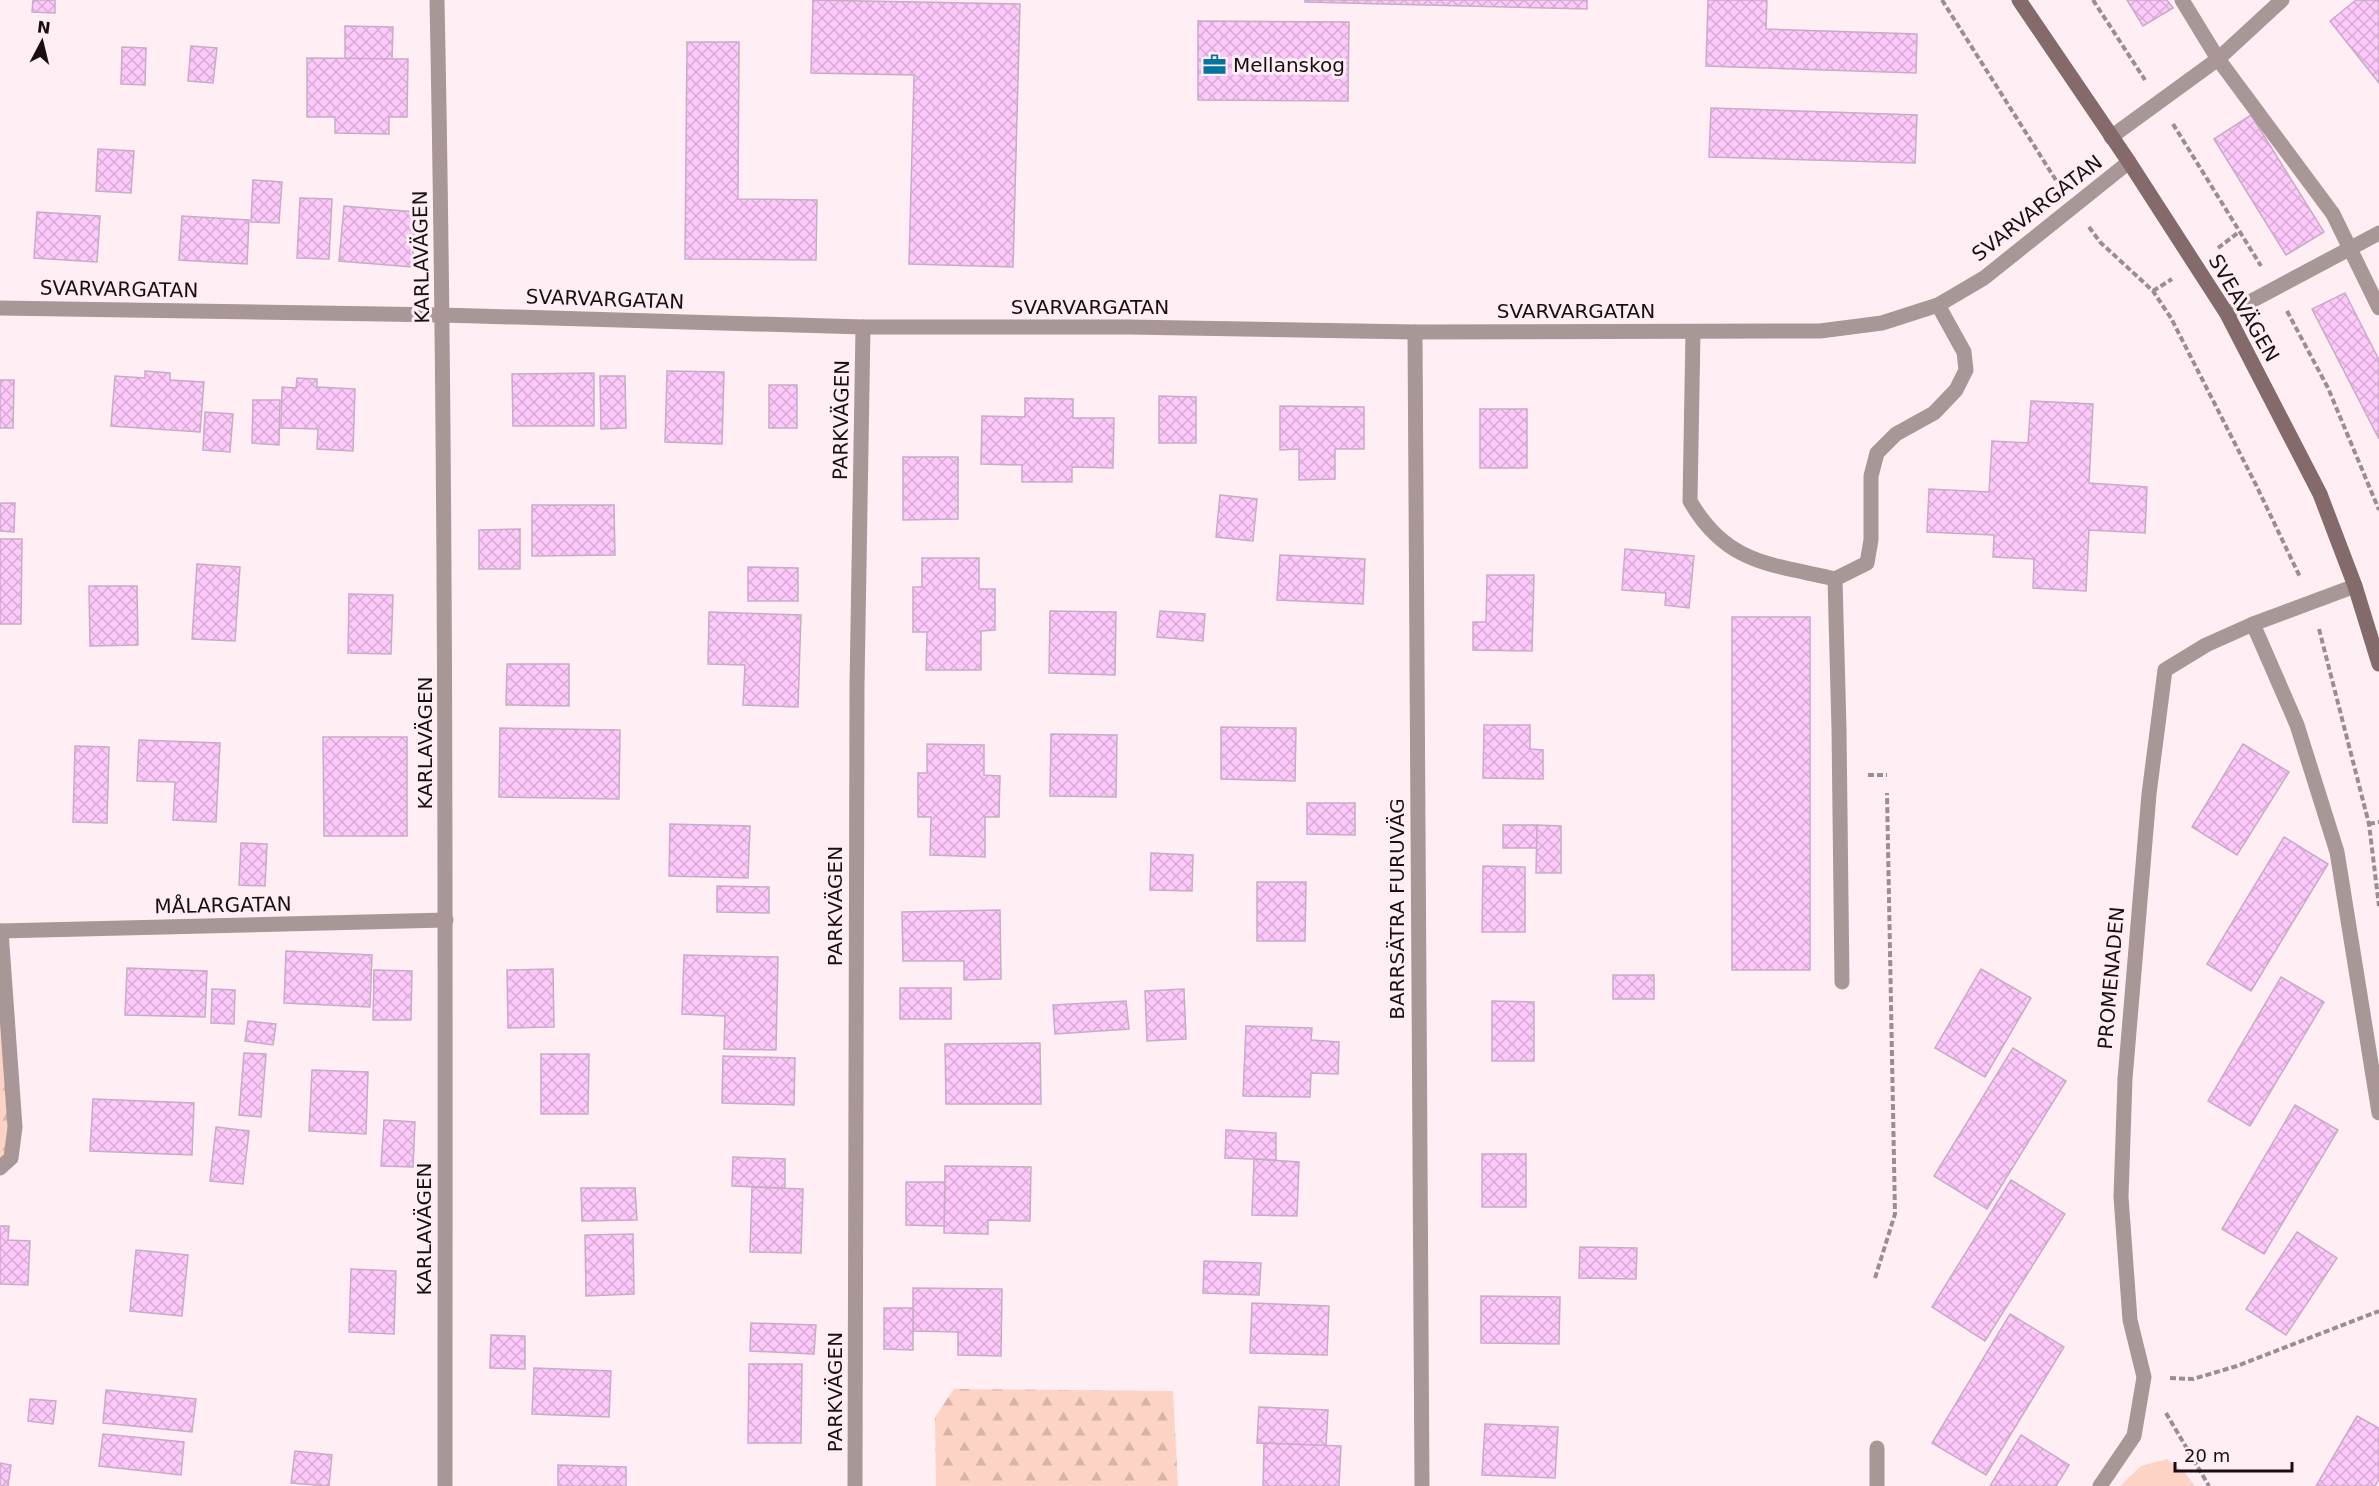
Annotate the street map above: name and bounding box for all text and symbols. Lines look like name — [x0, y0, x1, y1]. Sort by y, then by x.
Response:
north arrow — [12, 12, 72, 72]
text: N — [36, 17, 52, 38]
office icon: Mellanskog — [1202, 52, 1228, 78]
place label: Mellanskog — [1233, 53, 1345, 77]
street label: SVARVARGATAN — [1967, 150, 2107, 266]
street label: KARLAVÄGEN — [408, 190, 434, 324]
street label: SVEAVÄGEN — [2204, 250, 2284, 366]
street label: SVARVARGATAN — [40, 276, 198, 302]
street label: SVARVARGATAN — [525, 284, 685, 314]
street label: SVARVARGATAN — [1011, 295, 1169, 319]
street label: SVARVARGATAN — [1497, 299, 1655, 323]
street label: PARKVÄGEN — [828, 360, 854, 480]
street label: KARLAVÄGEN — [413, 676, 437, 810]
street label: BARRSÄTRA FURUVÄG — [1385, 798, 1409, 1020]
street label: PARKVÄGEN — [823, 846, 847, 966]
street label: MÅLARGATAN — [154, 892, 292, 918]
street label: PROMENADEN — [2093, 906, 2129, 1050]
street label: KARLAVÄGEN — [412, 1162, 436, 1296]
street label: PARKVÄGEN — [823, 1332, 847, 1452]
scale bar — [2175, 1435, 2292, 1473]
text: 20 m — [2184, 1445, 2230, 1466]

